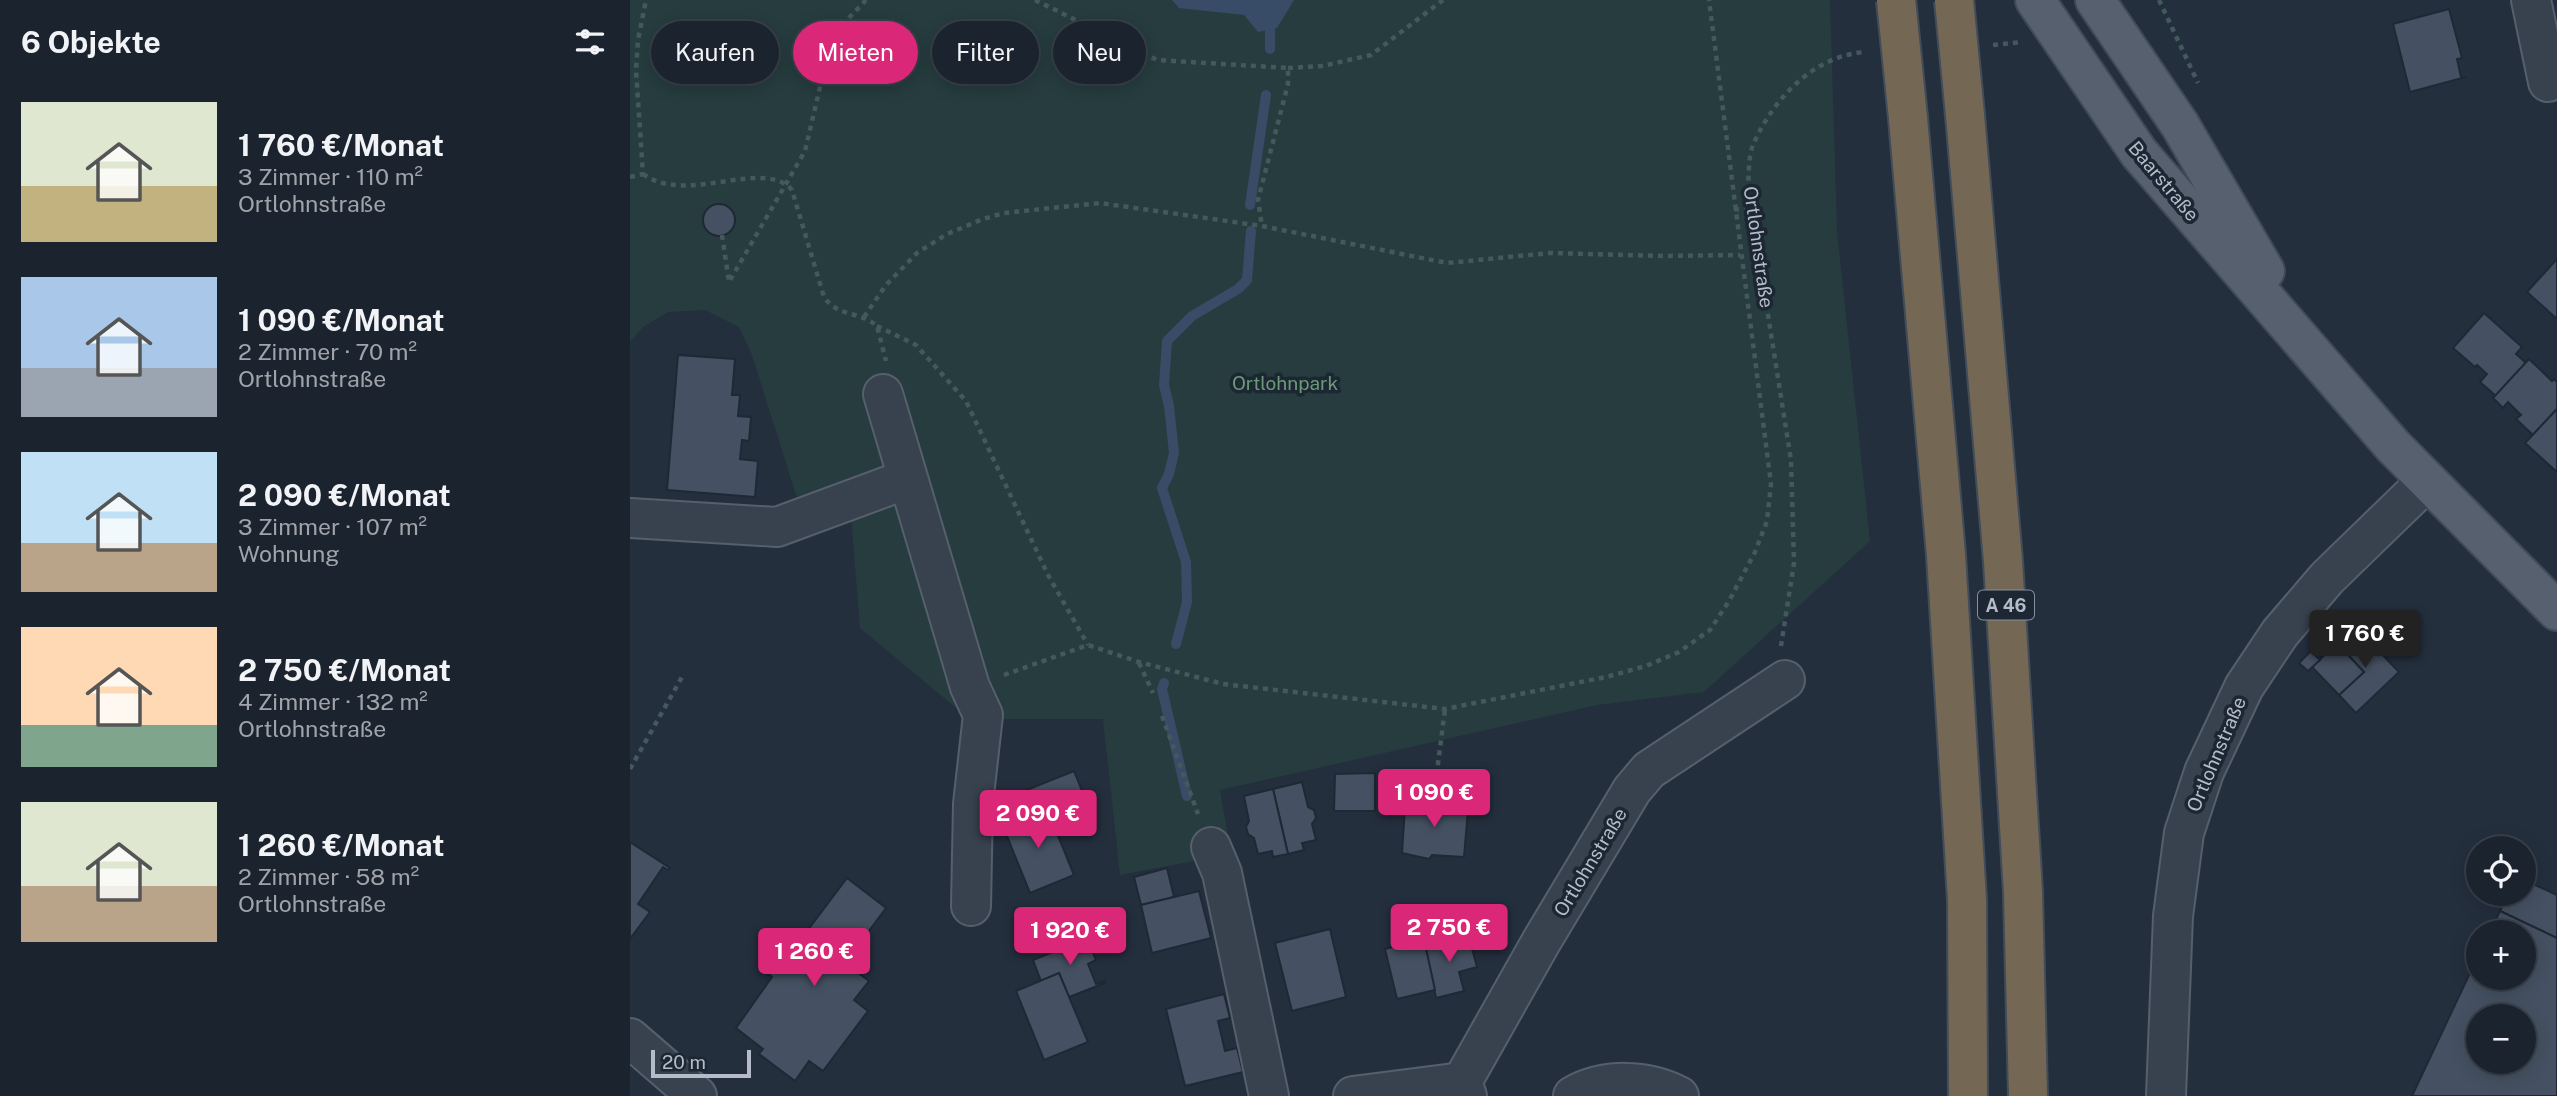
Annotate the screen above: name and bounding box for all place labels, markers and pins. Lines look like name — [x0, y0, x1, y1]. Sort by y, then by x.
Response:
pin: 1 760 € — [2300, 610, 2430, 670]
pin: 1 090 € — [1369, 770, 1499, 829]
pin: 2 090 € — [973, 790, 1103, 850]
pin: 2 750 € — [1384, 904, 1514, 964]
pin: 1 920 € — [1005, 908, 1135, 967]
pin: 1 260 € — [749, 928, 879, 988]

